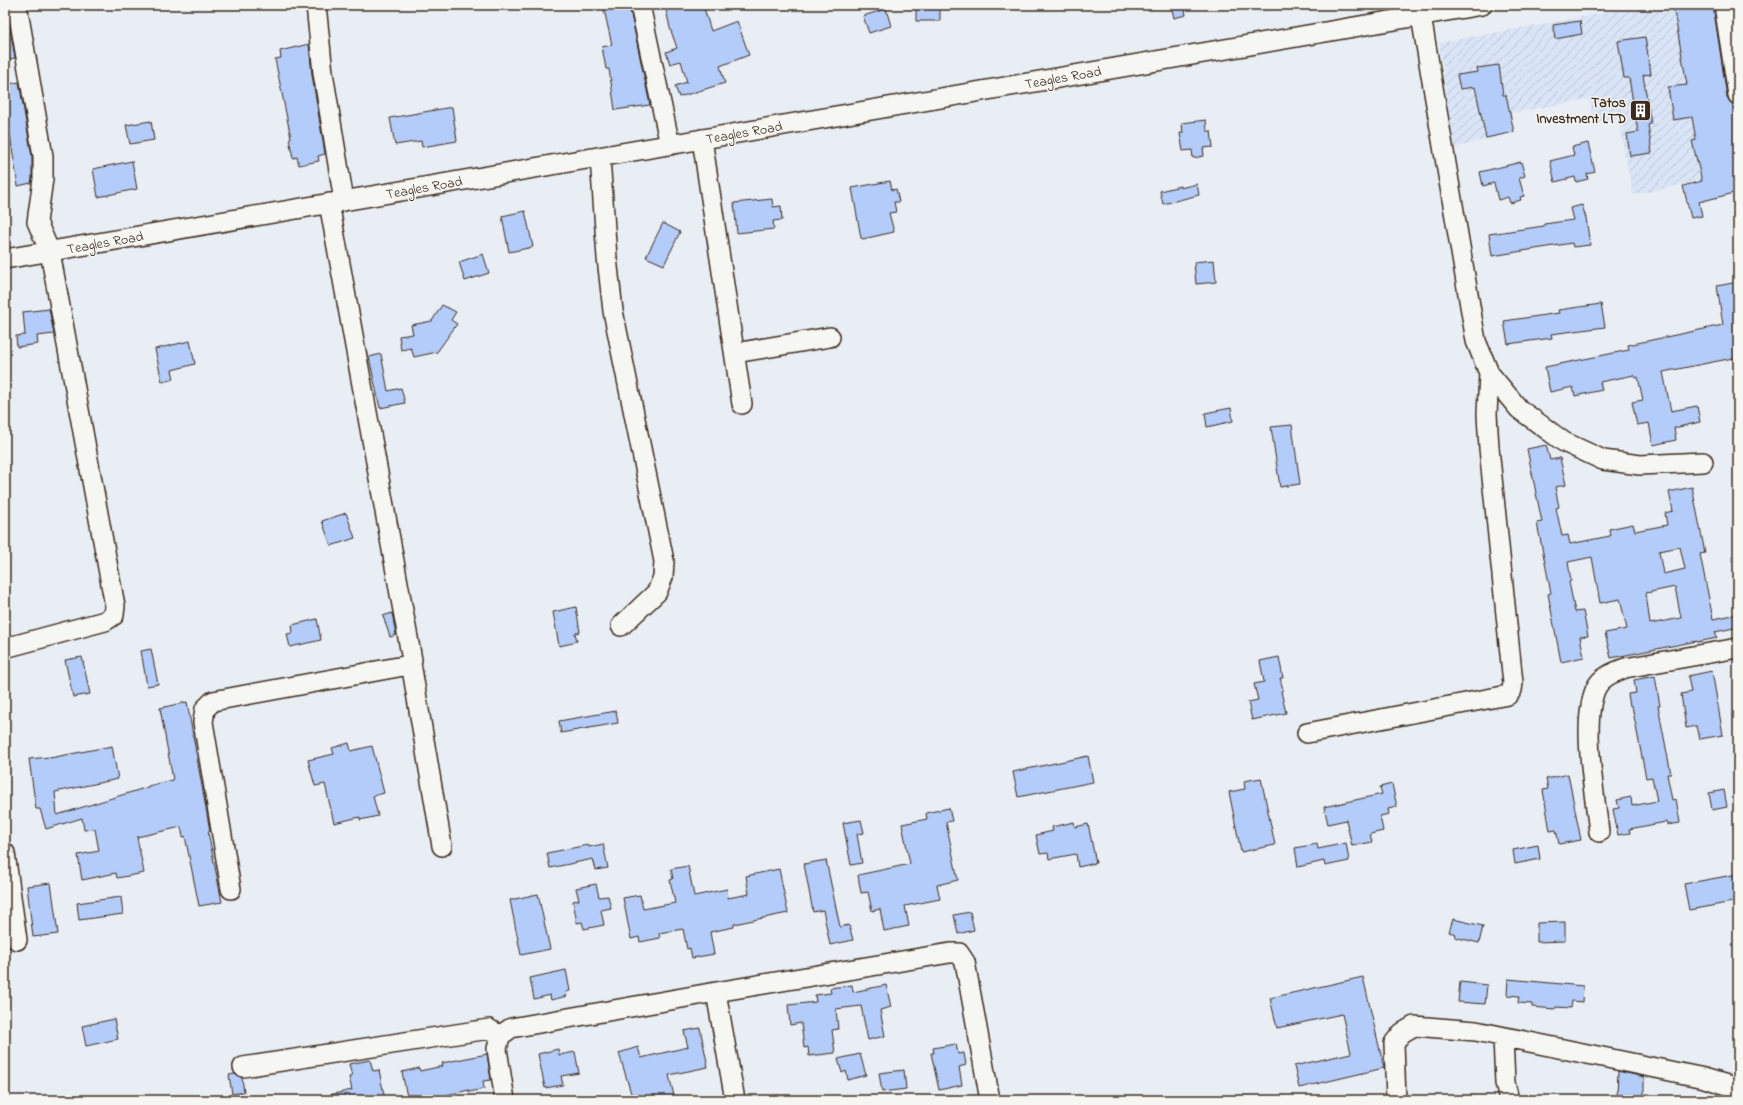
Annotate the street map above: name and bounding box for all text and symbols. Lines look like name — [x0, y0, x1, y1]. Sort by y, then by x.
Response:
street label: Teagles Road — [1023, 61, 1103, 97]
place label: Tatos Investment LTD — [1536, 93, 1626, 130]
building icon: Tatos Investment LTD — [1628, 97, 1654, 123]
street label: Teagles Road — [704, 116, 784, 152]
street label: Teagles Road — [384, 171, 464, 207]
street label: Teagles Road — [65, 226, 145, 262]

